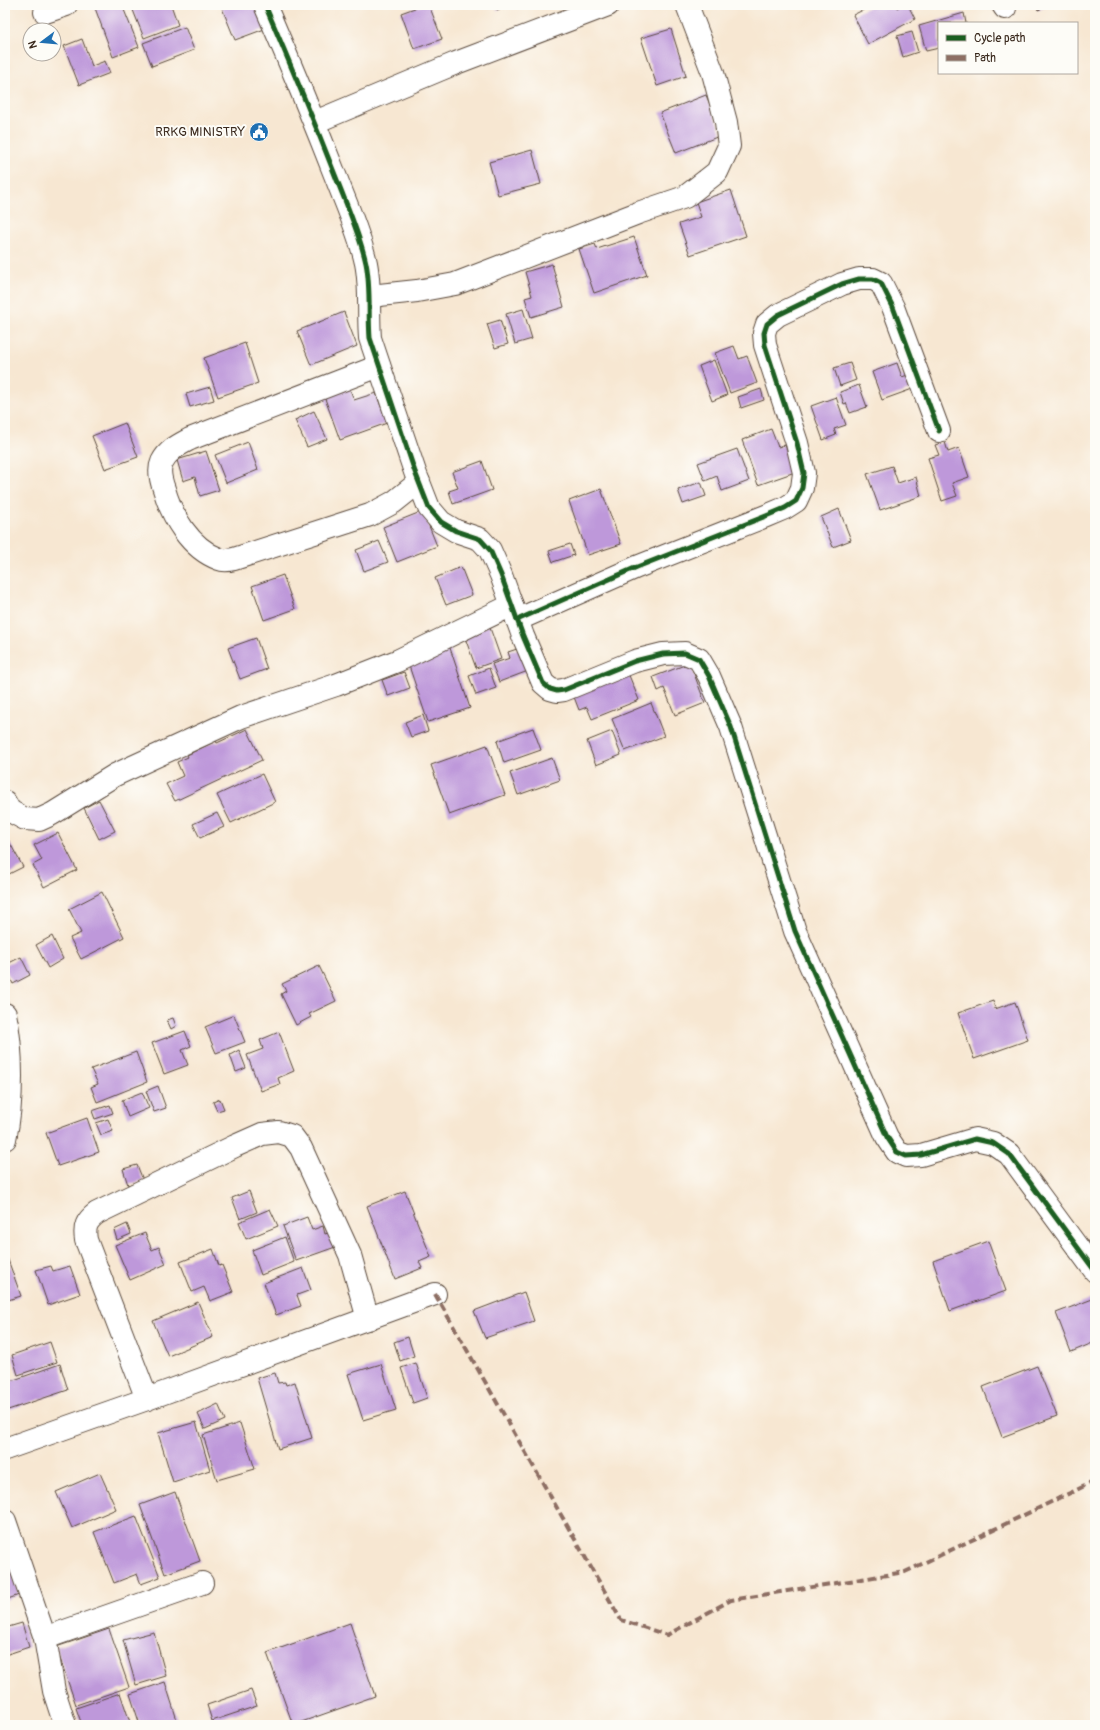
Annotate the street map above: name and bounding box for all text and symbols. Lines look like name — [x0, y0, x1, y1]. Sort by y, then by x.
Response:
north arrow — [22, 22, 62, 62]
legend — [938, 22, 1078, 74]
text: Cycle path — [974, 31, 1026, 46]
text: N — [25, 39, 40, 50]
text: Path — [974, 51, 996, 66]
public building icon: RRKG MINISTRY — [248, 121, 270, 143]
place label: RRKG MINISTRY — [155, 124, 245, 140]

